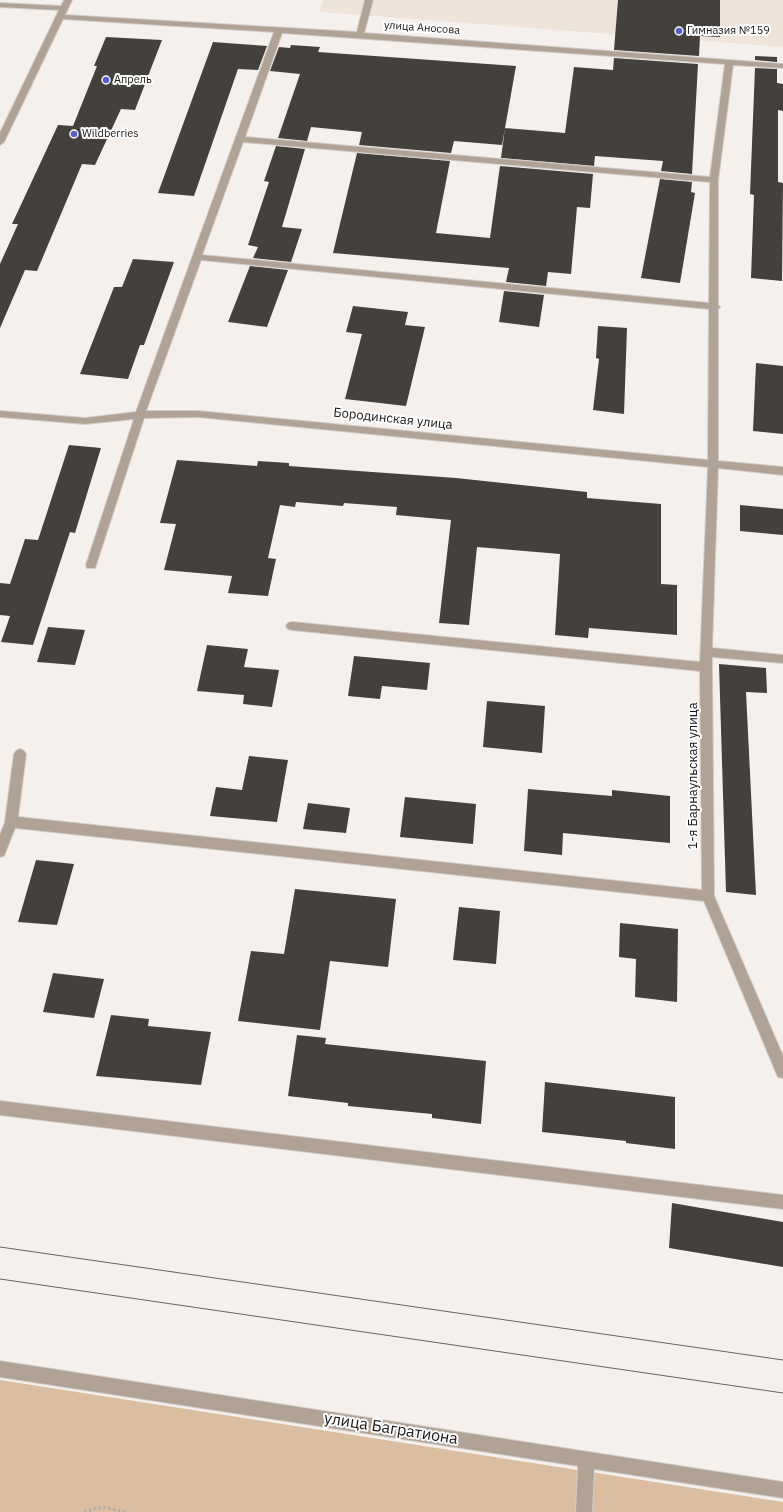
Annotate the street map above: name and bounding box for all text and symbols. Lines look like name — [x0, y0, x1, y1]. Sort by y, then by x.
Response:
street label: улица Аносова — [383, 19, 461, 37]
place label: Гимназия №159 — [687, 24, 770, 38]
marker: Гимназия №159 — [674, 26, 684, 36]
place label: Апрель — [114, 73, 152, 87]
marker: Апрель — [101, 75, 111, 85]
place label: Wildberries — [82, 127, 139, 141]
marker: Wildberries — [69, 129, 79, 139]
street label: Бородинская улица — [333, 405, 453, 433]
street label: 1-я Барнаульская улица — [685, 702, 701, 850]
street label: улица Багратиона — [323, 1409, 459, 1449]

